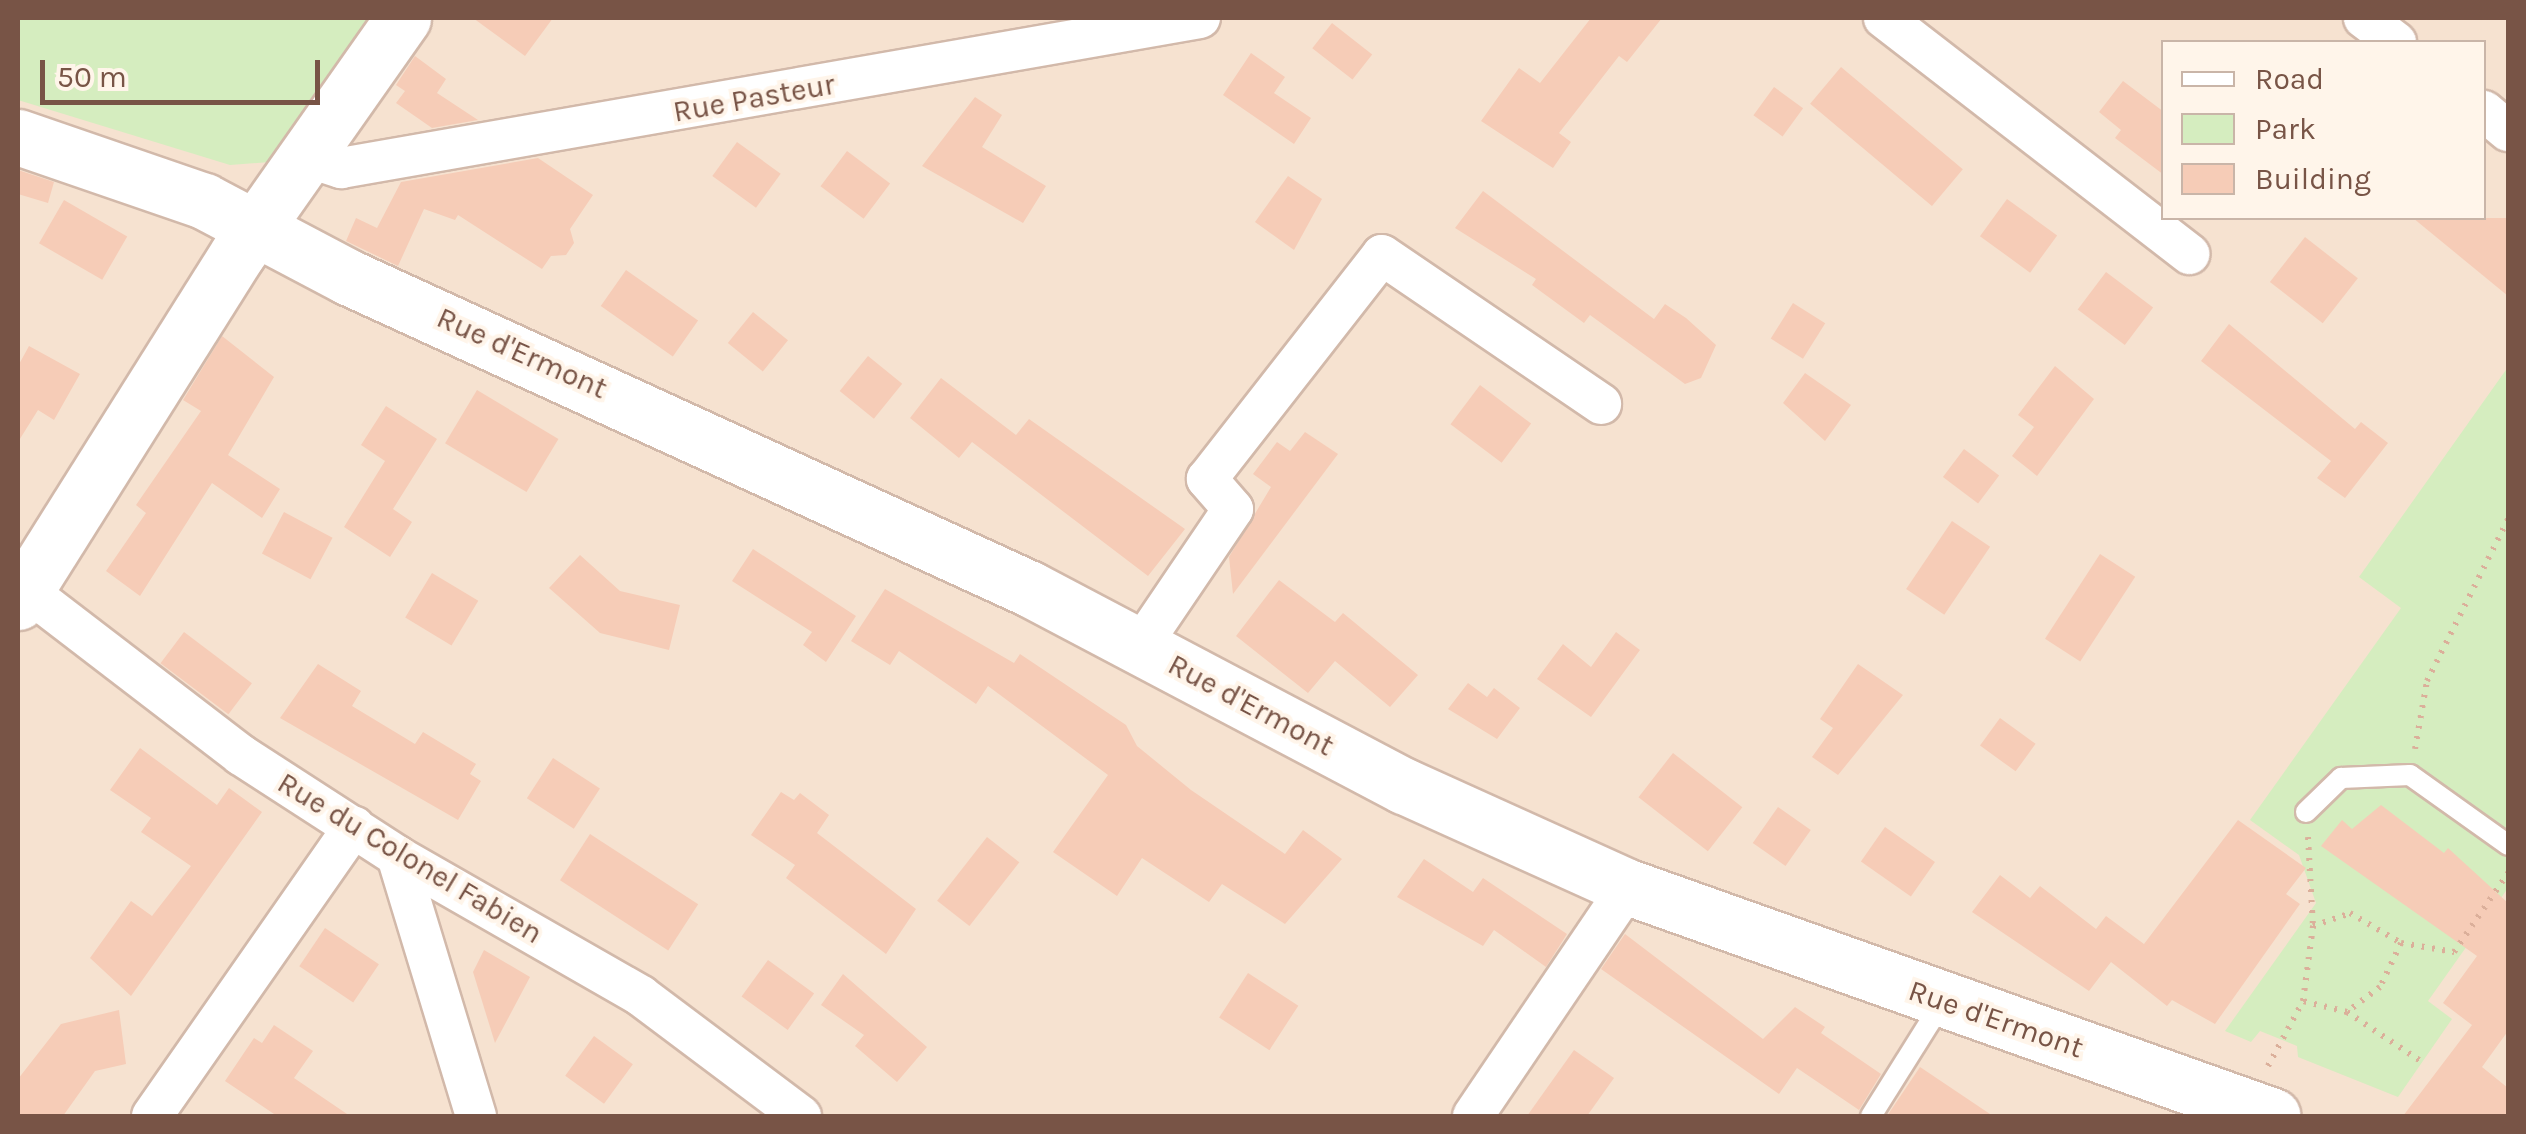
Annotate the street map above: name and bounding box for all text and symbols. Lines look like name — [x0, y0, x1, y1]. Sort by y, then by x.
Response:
scale bar — [45, 40, 325, 102]
legend — [2161, 40, 2486, 220]
text: 50 m — [57, 59, 127, 95]
text: Road — [2255, 61, 2324, 97]
street label: Rue Pasteur — [670, 66, 838, 130]
text: Park — [2255, 111, 2316, 147]
text: Building — [2255, 161, 2371, 197]
street label: Rue d'Ermont — [431, 299, 613, 407]
street label: Rue d'Ermont — [1162, 646, 1340, 764]
street label: Rue du Colonel Fabien — [271, 765, 549, 951]
street label: Rue d'Ermont — [1904, 972, 2088, 1066]

